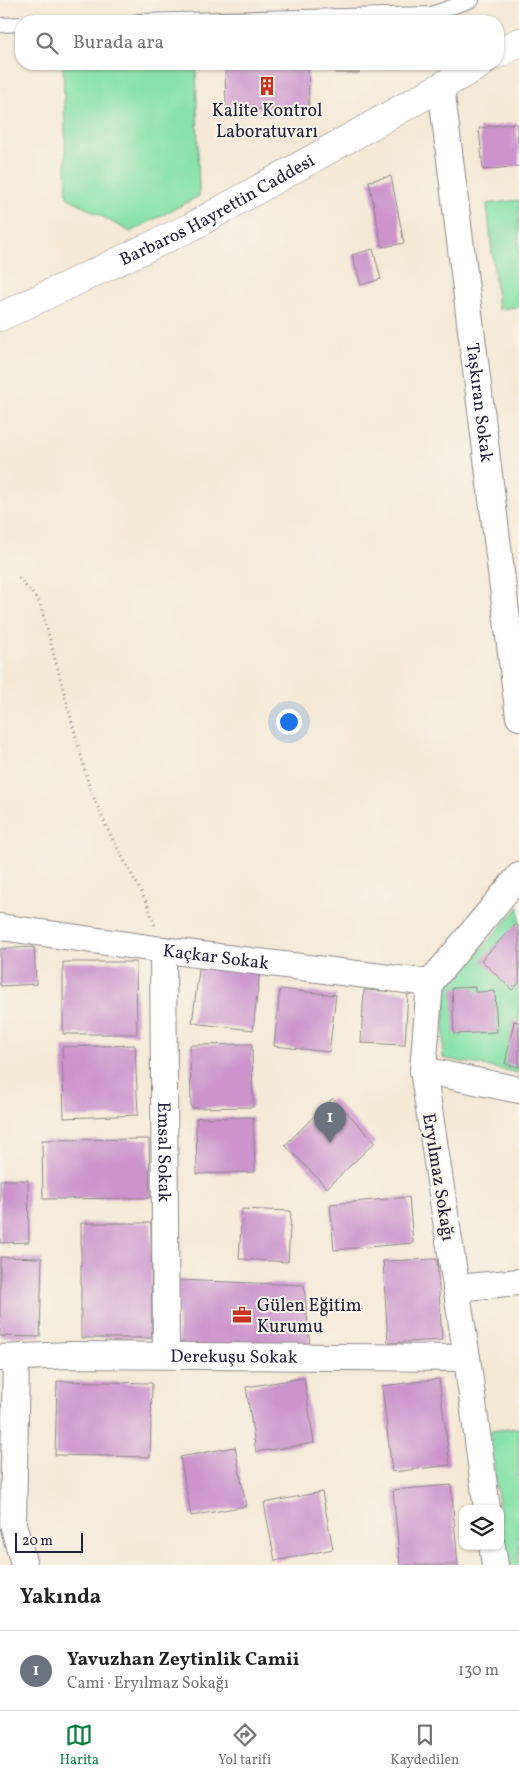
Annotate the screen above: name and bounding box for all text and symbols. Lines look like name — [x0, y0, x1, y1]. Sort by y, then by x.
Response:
search box — [15, 15, 504, 70]
icon: search — [33, 29, 61, 57]
text: Burada ara — [73, 30, 164, 56]
building icon: Kalite Kontrol Laboratuvarı — [256, 75, 278, 97]
place label: Kalite Kontrol Laboratuvarı — [212, 99, 322, 145]
street label: Barbaros Hayrettin Caddesi — [116, 149, 320, 273]
street label: Taşkıran Sokak — [459, 342, 498, 464]
your location — [276, 709, 302, 735]
street label: Kaçkar Sokak — [161, 939, 270, 977]
street label: Emsal Sokak — [150, 1102, 176, 1202]
pin: 1 — [314, 1102, 346, 1143]
street label: Eryılmaz Sokağı — [415, 1112, 460, 1243]
place label: Gülen Eği̇ti̇m Kurumu — [257, 1294, 362, 1340]
office icon: Gülen Eği̇ti̇m Kurumu — [231, 1304, 253, 1326]
street label: Derekuşu Sokak — [170, 1345, 298, 1371]
map controls — [459, 1505, 504, 1550]
button: layers — [459, 1505, 504, 1550]
scale bar — [15, 1530, 82, 1553]
text: 20 m — [22, 1532, 53, 1551]
text: Yakında — [20, 1583, 101, 1612]
text: Yavuzhan Zeytinlik Camii — [67, 1647, 299, 1673]
text: 1 — [33, 1660, 39, 1682]
text: 130 m — [458, 1660, 499, 1682]
text: Cami · Eryılmaz Sokağı — [67, 1673, 229, 1695]
tab: Harita — [60, 1721, 99, 1770]
tab: Yol tarifi — [218, 1721, 271, 1770]
tab: Kaydedilen — [390, 1721, 459, 1770]

